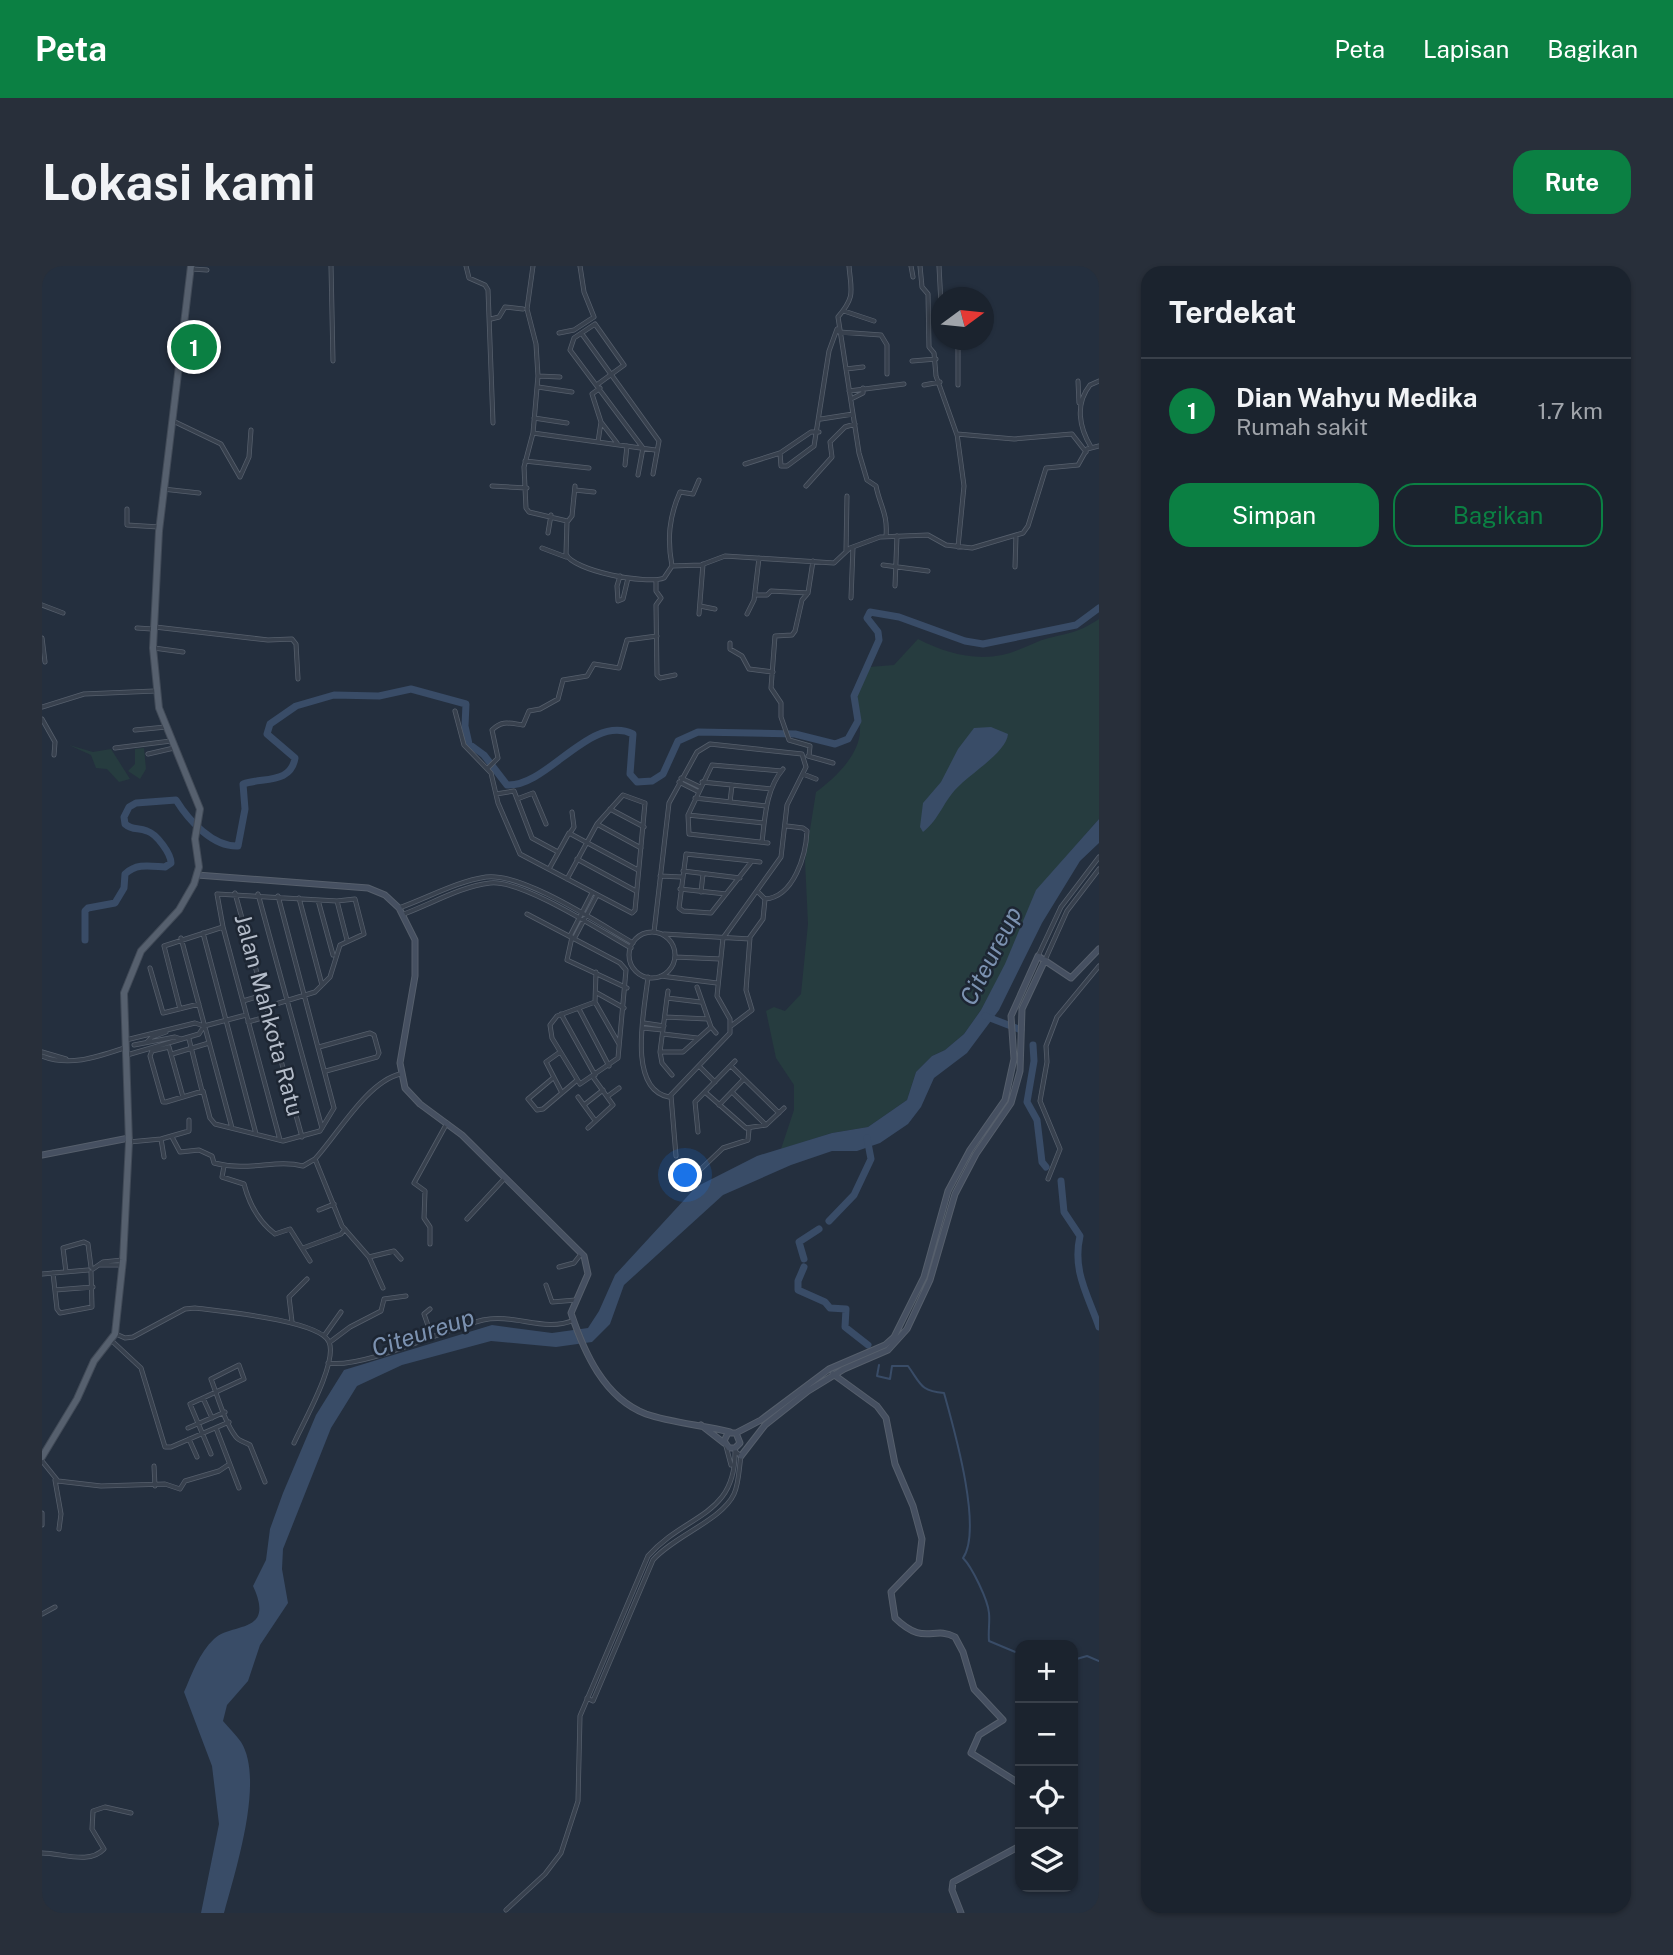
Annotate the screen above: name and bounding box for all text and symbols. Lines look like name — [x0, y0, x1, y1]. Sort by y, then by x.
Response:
text: Peta — [35, 30, 107, 68]
text: Peta — [1334, 35, 1385, 63]
text: Lapisan — [1423, 35, 1509, 63]
text: Bagikan — [1547, 35, 1638, 63]
button: Rute — [1513, 150, 1631, 214]
text: Lokasi kami — [42, 153, 315, 211]
north arrow — [931, 287, 994, 350]
text: Terdekat — [1169, 294, 1296, 330]
pin: 1 — [171, 321, 217, 373]
text: Dian Wahyu Medika — [1236, 382, 1477, 413]
text: 1 — [1187, 397, 1197, 424]
text: 1.7 km — [1537, 397, 1603, 424]
text: Rumah sakit — [1236, 413, 1368, 440]
button: Simpan — [1169, 483, 1379, 547]
button: Bagikan — [1393, 483, 1603, 547]
water label: Citeureup — [953, 902, 1027, 1009]
street label: Jalan Mahkota Ratu — [230, 911, 309, 1119]
your location — [668, 1158, 702, 1192]
water label: Citeureup — [368, 1302, 478, 1362]
map controls — [1015, 1640, 1078, 1892]
button: + — [1015, 1640, 1078, 1703]
button: − — [1015, 1703, 1078, 1766]
button: locate — [1015, 1766, 1078, 1829]
button: layers — [1015, 1829, 1078, 1892]

